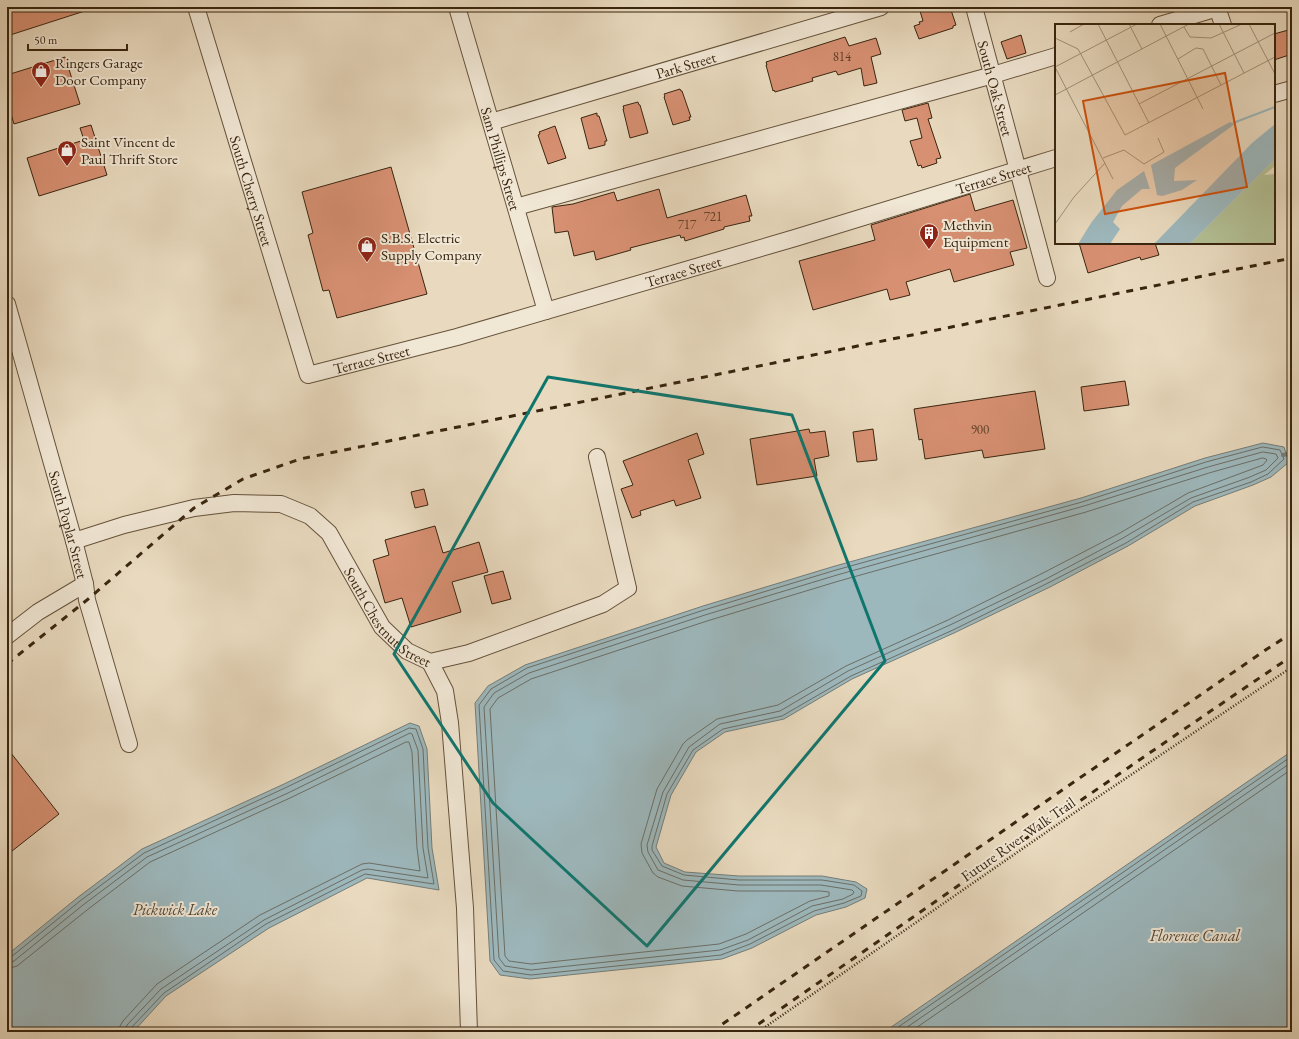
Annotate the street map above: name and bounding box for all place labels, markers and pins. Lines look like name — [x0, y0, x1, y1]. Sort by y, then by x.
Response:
place label: Ringers Garage Door Company — [55, 53, 147, 89]
shop icon: Ringers Garage Door Company — [30, 60, 52, 88]
place label: Saint Vincent de Paul Thrift Store — [81, 132, 178, 168]
shop icon: Saint Vincent de Paul Thrift Store — [56, 139, 78, 167]
place label: Methvin Equipment — [943, 215, 1009, 251]
building icon: Methvin Equipment — [918, 222, 940, 250]
place label: S.B.S. Electric Supply Company — [381, 228, 482, 264]
shop icon: S.B.S. Electric Supply Company — [356, 235, 378, 263]

